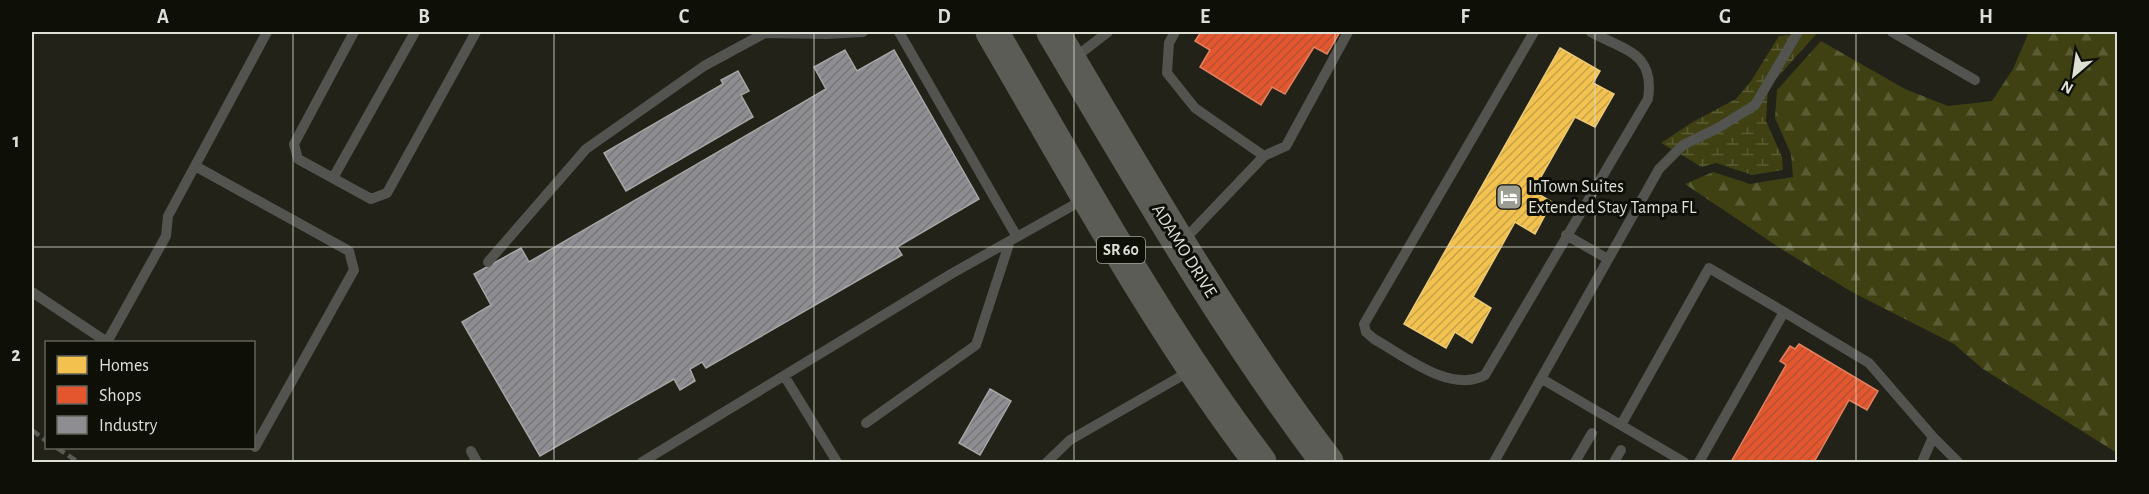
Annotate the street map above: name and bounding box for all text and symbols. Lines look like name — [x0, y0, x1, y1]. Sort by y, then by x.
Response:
text: A — [157, 7, 169, 27]
text: B — [418, 7, 430, 27]
text: C — [679, 7, 690, 27]
text: D — [937, 7, 951, 27]
text: E — [1200, 7, 1210, 27]
text: F — [1460, 7, 1470, 27]
text: G — [1719, 7, 1731, 27]
text: H — [1979, 7, 1993, 27]
north arrow — [2044, 45, 2104, 105]
text: N — [2058, 78, 2076, 97]
text: 1 — [12, 131, 20, 151]
place label: InTown Suites Extended Stay Tampa FL — [1528, 178, 1697, 217]
hotel icon: InTown Suites Extended Stay Tampa FL — [1494, 182, 1524, 212]
street label: ADAMO DRIVE — [1148, 201, 1220, 301]
road number: SR 60 — [1097, 237, 1145, 263]
legend — [45, 341, 255, 449]
text: 2 — [11, 345, 21, 365]
text: Homes — [99, 357, 149, 375]
text: Shops — [99, 387, 141, 405]
text: Industry — [99, 417, 158, 435]

